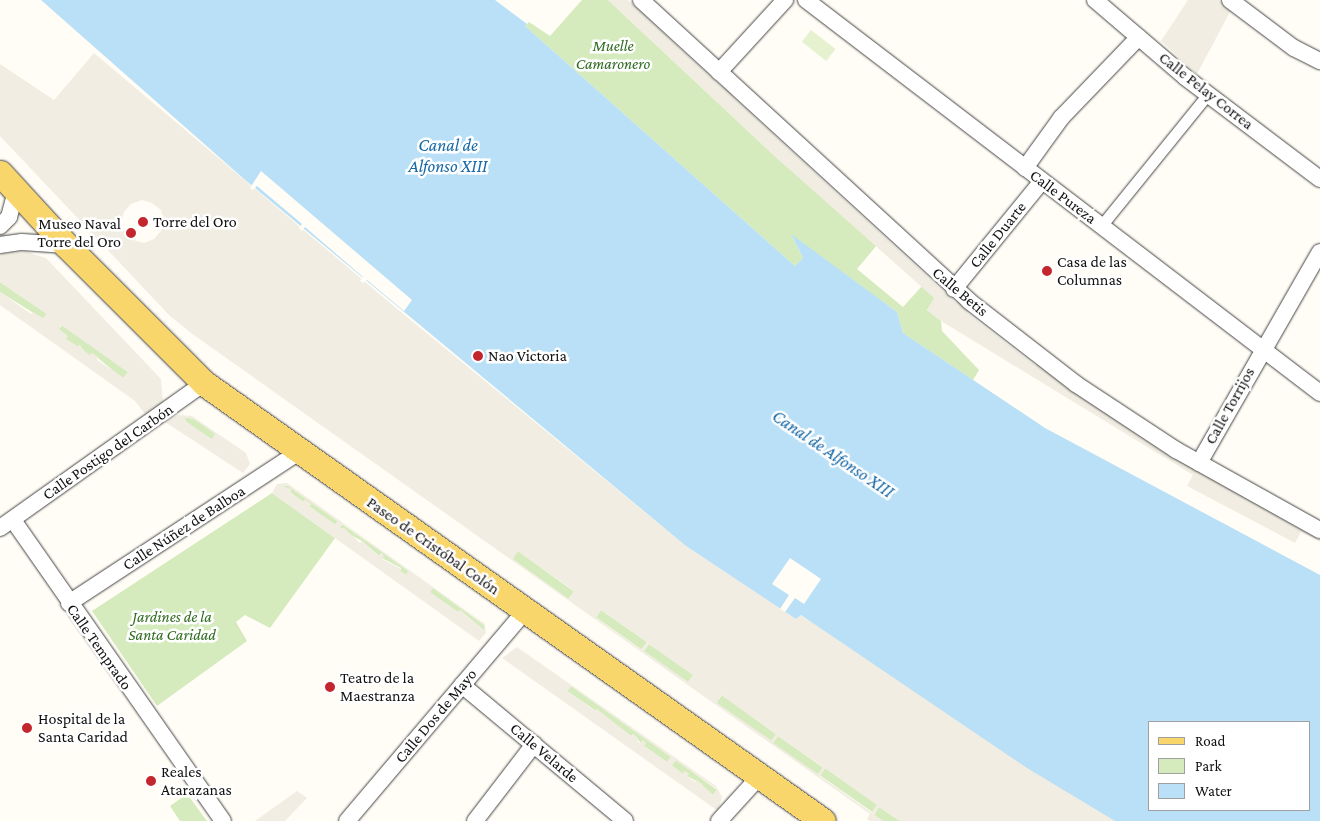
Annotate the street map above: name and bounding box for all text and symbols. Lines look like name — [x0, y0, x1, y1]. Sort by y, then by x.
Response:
park label: Muelle Camaronero — [576, 36, 650, 74]
street label: Calle Pelay Correa — [1155, 48, 1257, 134]
water label: Canal de Alfonso XIII — [408, 135, 488, 178]
street label: Calle Pureza — [1026, 166, 1100, 228]
street label: Calle Duarte — [965, 198, 1031, 272]
place label: Torre del Oro — [153, 212, 237, 232]
place label: Museo Naval Torre del Oro — [37, 214, 121, 252]
marker: Torre del Oro — [137, 216, 149, 228]
marker: Museo Naval Torre del Oro — [125, 227, 137, 239]
place label: Casa de las Columnas — [1057, 252, 1127, 290]
street label: Calle Betis — [928, 263, 992, 321]
marker: Casa de las Columnas — [1041, 265, 1053, 277]
place label: Nao Victoria — [488, 346, 567, 366]
marker: Nao Victoria — [472, 350, 484, 362]
street label: Calle Torrijos — [1201, 364, 1259, 448]
street label: Calle Postigo del Carbón — [39, 400, 177, 504]
water label: Canal de Alfonso XIII — [768, 405, 898, 503]
street label: Calle Núñez de Balboa — [119, 481, 249, 575]
street label: Paseo de Cristóbal Colón — [363, 493, 503, 599]
street label: Calle Temprado — [62, 600, 136, 694]
park label: Jardines de la Santa Caridad — [128, 607, 216, 645]
street label: Calle Dos de Mayo — [391, 665, 481, 767]
place label: Teatro de la Maestranza — [340, 668, 415, 706]
marker: Teatro de la Maestranza — [324, 681, 336, 693]
place label: Hospital de la Santa Caridad — [38, 709, 128, 747]
street label: Calle Velarde — [506, 719, 582, 787]
marker: Hospital de la Santa Caridad — [20, 721, 34, 735]
legend — [1148, 721, 1310, 811]
text: Road — [1195, 733, 1225, 749]
text: Park — [1195, 758, 1222, 774]
place label: Reales Atarazanas — [161, 762, 232, 800]
marker: Reales Atarazanas — [145, 775, 157, 787]
text: Water — [1195, 783, 1232, 799]

